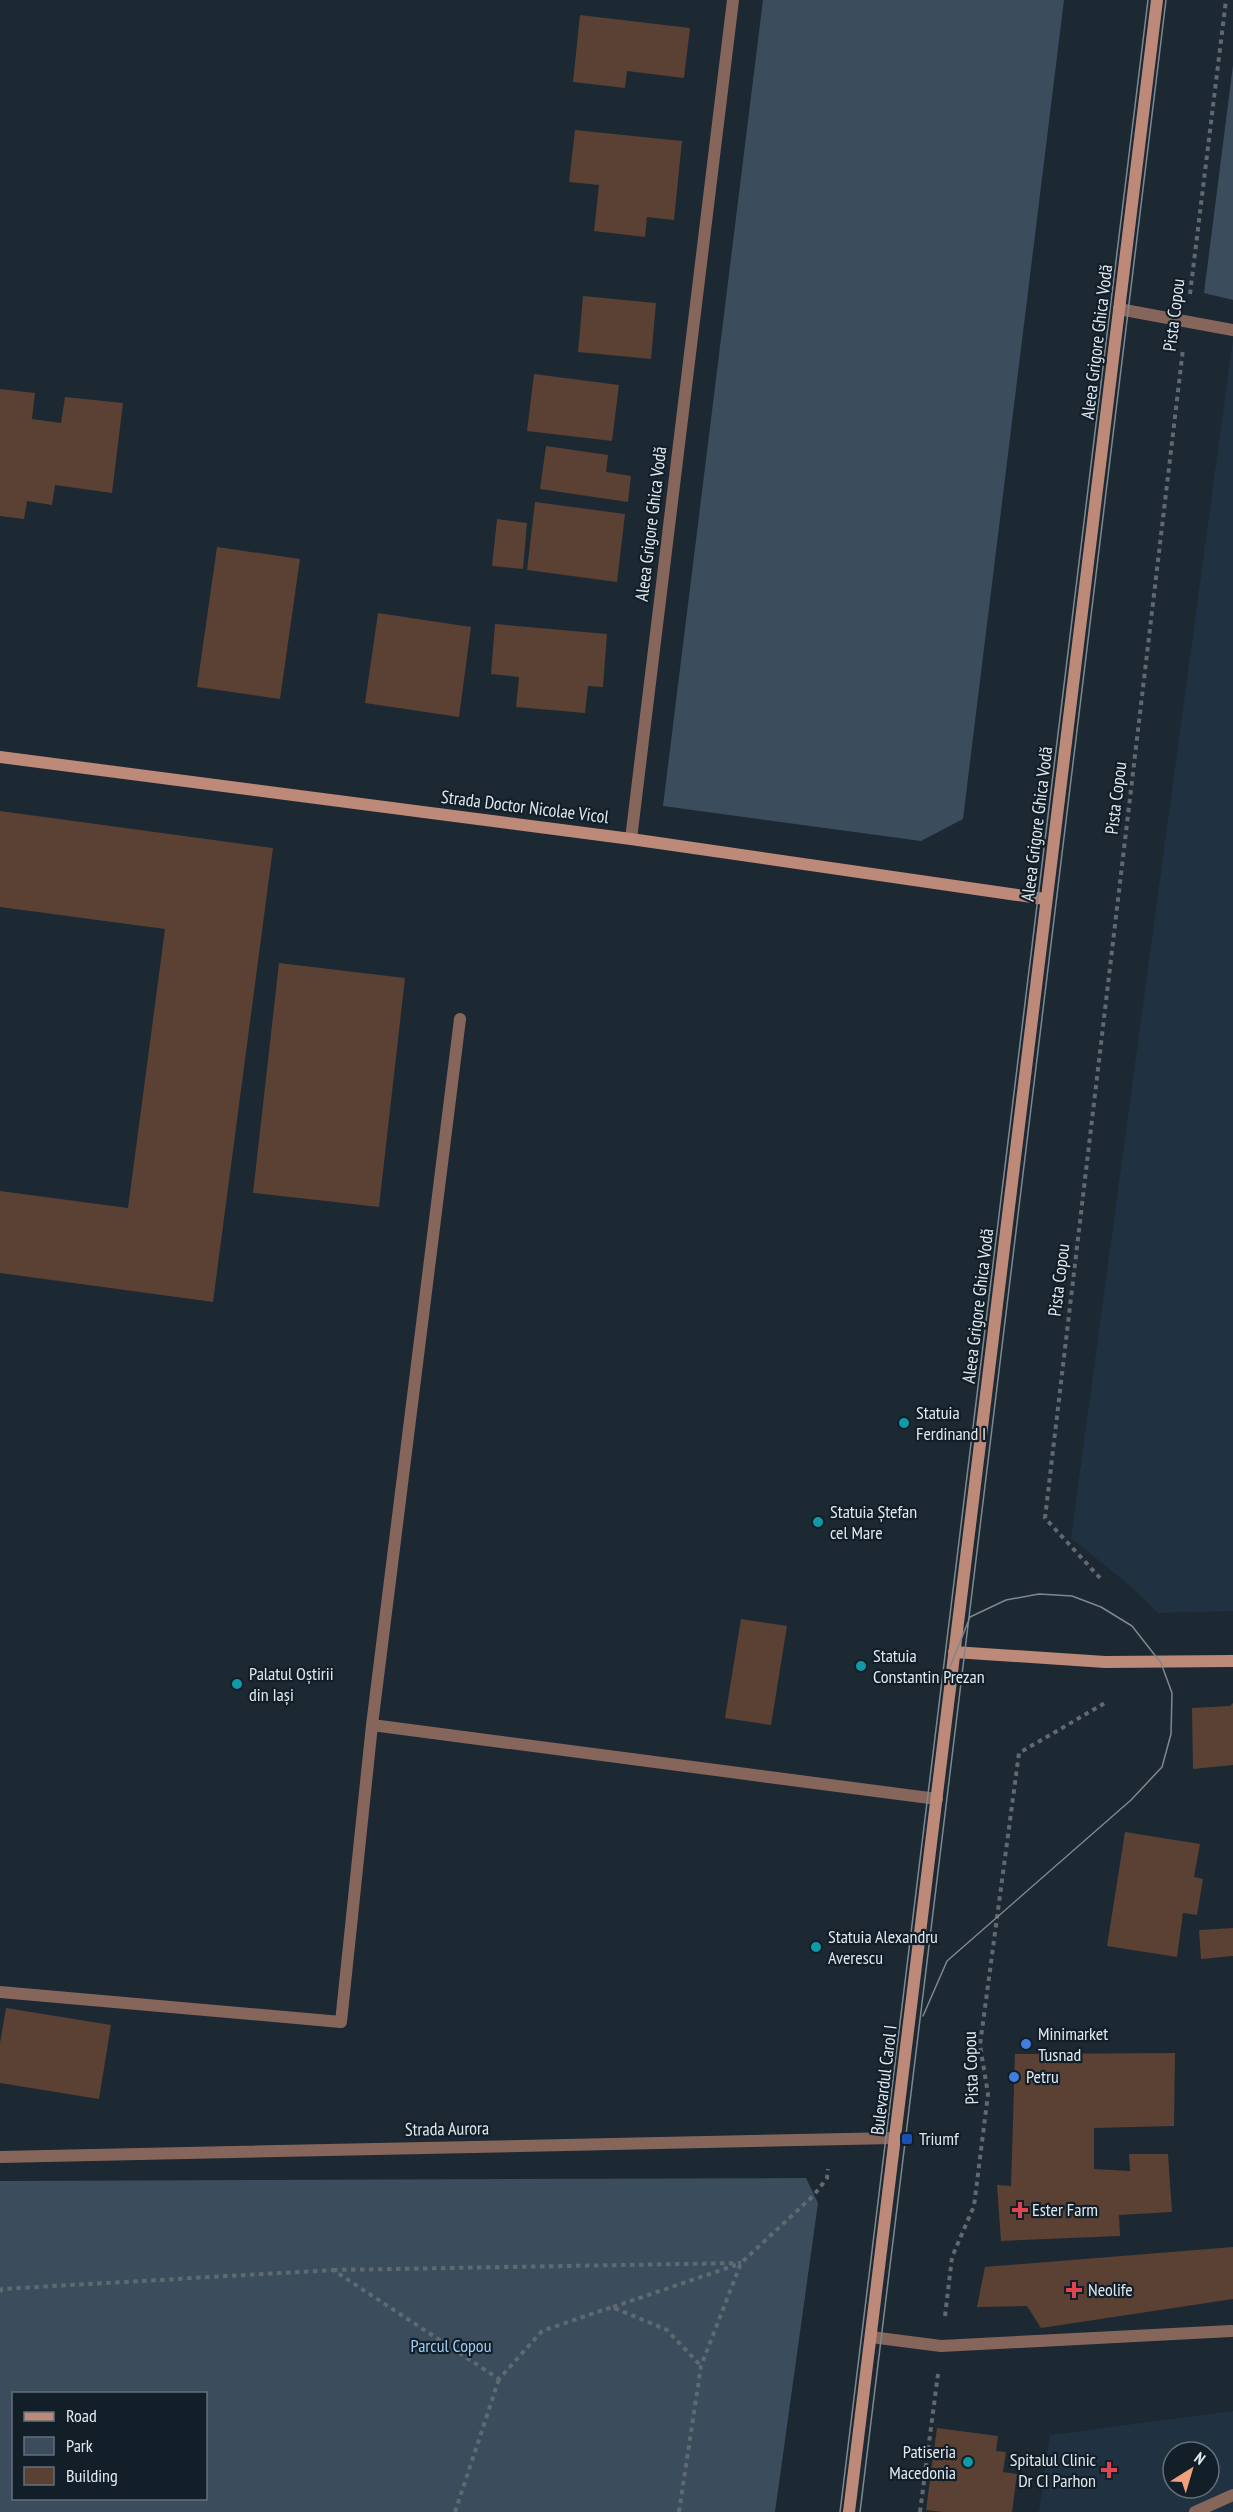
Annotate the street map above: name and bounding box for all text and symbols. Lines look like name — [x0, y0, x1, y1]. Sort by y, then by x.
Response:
street label: Aleea Grigore Ghica Vodă — [1076, 263, 1117, 421]
street label: Pista Copou — [1158, 277, 1189, 353]
street label: Aleea Grigore Ghica Vodă — [630, 445, 671, 603]
street label: Aleea Grigore Ghica Vodă — [1016, 745, 1057, 903]
street label: Pista Copou — [1100, 760, 1131, 836]
street label: Strada Doctor Nicolae Vicol — [440, 785, 611, 828]
street label: Aleea Grigore Ghica Vodă — [957, 1227, 998, 1385]
street label: Pista Copou — [1043, 1242, 1074, 1318]
place label: Statuia Ferdinand I — [916, 1401, 986, 1445]
marker: Statuia Ferdinand I — [897, 1416, 911, 1430]
place label: Statuia Ștefan cel Mare — [830, 1500, 917, 1544]
marker: Statuia Ștefan cel Mare — [811, 1515, 825, 1529]
place label: Statuia Constantin Prezan — [873, 1644, 985, 1688]
marker: Statuia Constantin Prezan — [854, 1659, 868, 1673]
place label: Palatul Oștirii din Iași — [249, 1662, 334, 1706]
marker: Palatul Oștirii din Iași — [230, 1677, 244, 1691]
place label: Statuia Alexandru Averescu — [828, 1925, 938, 1969]
marker: Statuia Alexandru Averescu — [809, 1940, 823, 1954]
place label: Minimarket Tusnad — [1038, 2022, 1108, 2066]
street label: Bulevardul Carol I — [865, 2024, 902, 2136]
street label: Pista Copou — [958, 2031, 983, 2105]
marker: Minimarket Tusnad — [1019, 2037, 1033, 2051]
place label: Petru — [1026, 2065, 1059, 2088]
marker: Petru — [1007, 2070, 1021, 2084]
street label: Strada Aurora — [405, 2116, 489, 2141]
place label: Triumf — [919, 2127, 960, 2150]
marker: Triumf — [900, 2132, 914, 2146]
place label: Ester Farm — [1032, 2198, 1098, 2221]
marker: Ester Farm — [1013, 2203, 1027, 2217]
place label: Neolife — [1088, 2278, 1133, 2301]
marker: Neolife — [1065, 2281, 1083, 2299]
park label: Parcul Copou — [411, 2334, 491, 2357]
legend — [12, 2392, 207, 2500]
text: Road — [66, 2404, 97, 2427]
text: Park — [66, 2434, 93, 2457]
place label: Patiseria Macedonia — [889, 2440, 956, 2484]
north arrow — [1161, 2440, 1221, 2500]
text: N — [1191, 2447, 1209, 2469]
place label: Spitalul Clinic Dr CI Parhon — [1010, 2448, 1097, 2492]
marker: Patiseria Macedonia — [961, 2455, 975, 2469]
marker: Spitalul Clinic Dr CI Parhon — [1100, 2461, 1118, 2479]
text: Building — [66, 2464, 118, 2487]

